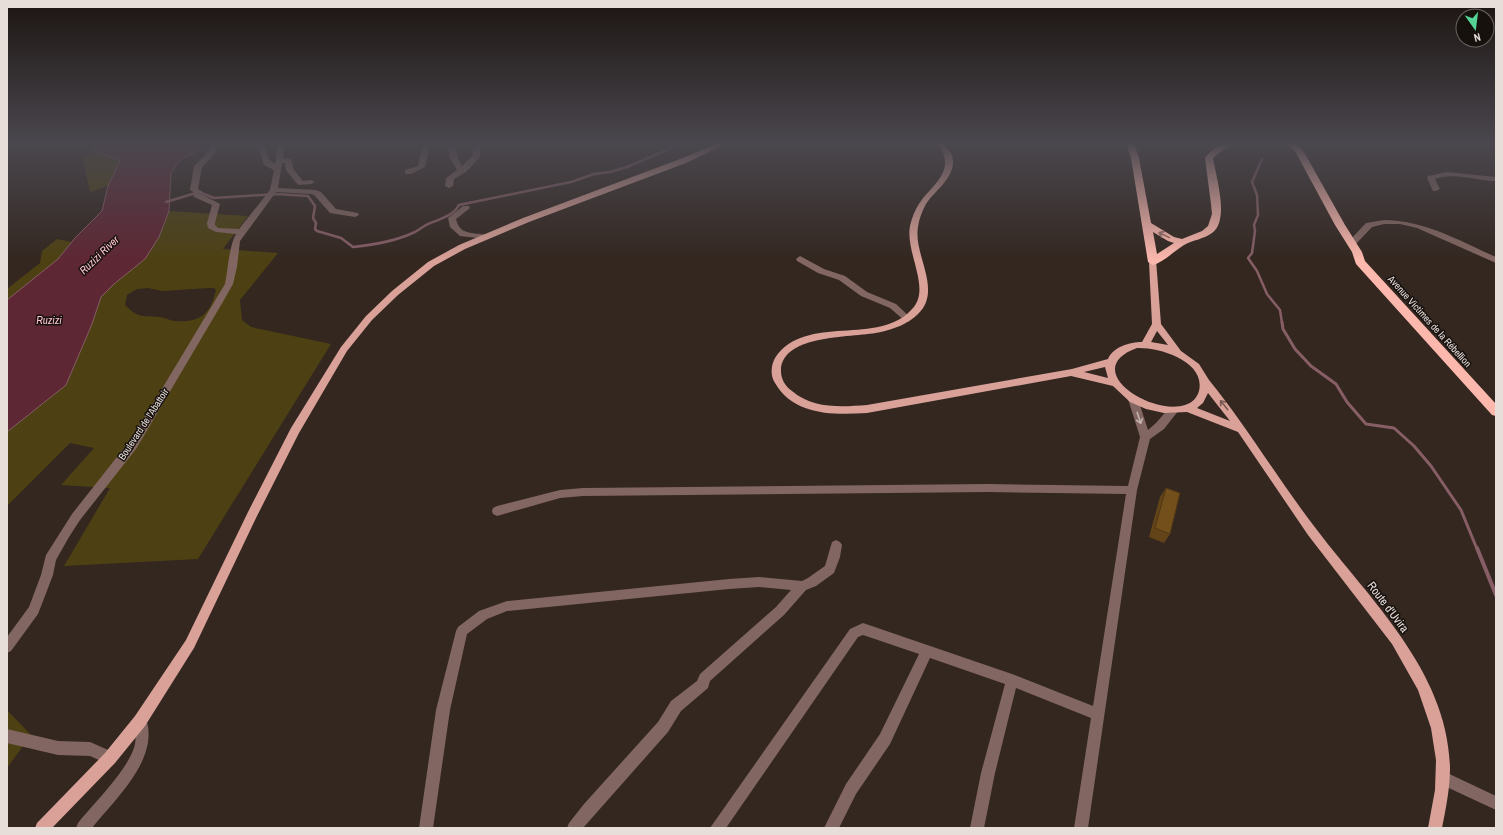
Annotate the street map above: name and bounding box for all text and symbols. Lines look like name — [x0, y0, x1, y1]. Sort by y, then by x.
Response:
north arrow — [1455, 8, 1495, 48]
text: N — [1473, 30, 1482, 45]
one-way arrow — [1158, 231, 1170, 238]
water label: Ruzizi River — [76, 232, 122, 277]
street label: Avenue Victimes de la Rébellion — [1384, 272, 1474, 370]
water label: Ruzizi — [36, 313, 62, 327]
street label: Boulevard de l'Abattoir — [115, 386, 172, 462]
one-way arrow — [1219, 400, 1228, 410]
one-way arrow — [1136, 412, 1143, 425]
street label: Route d'Uvira — [1364, 578, 1413, 636]

